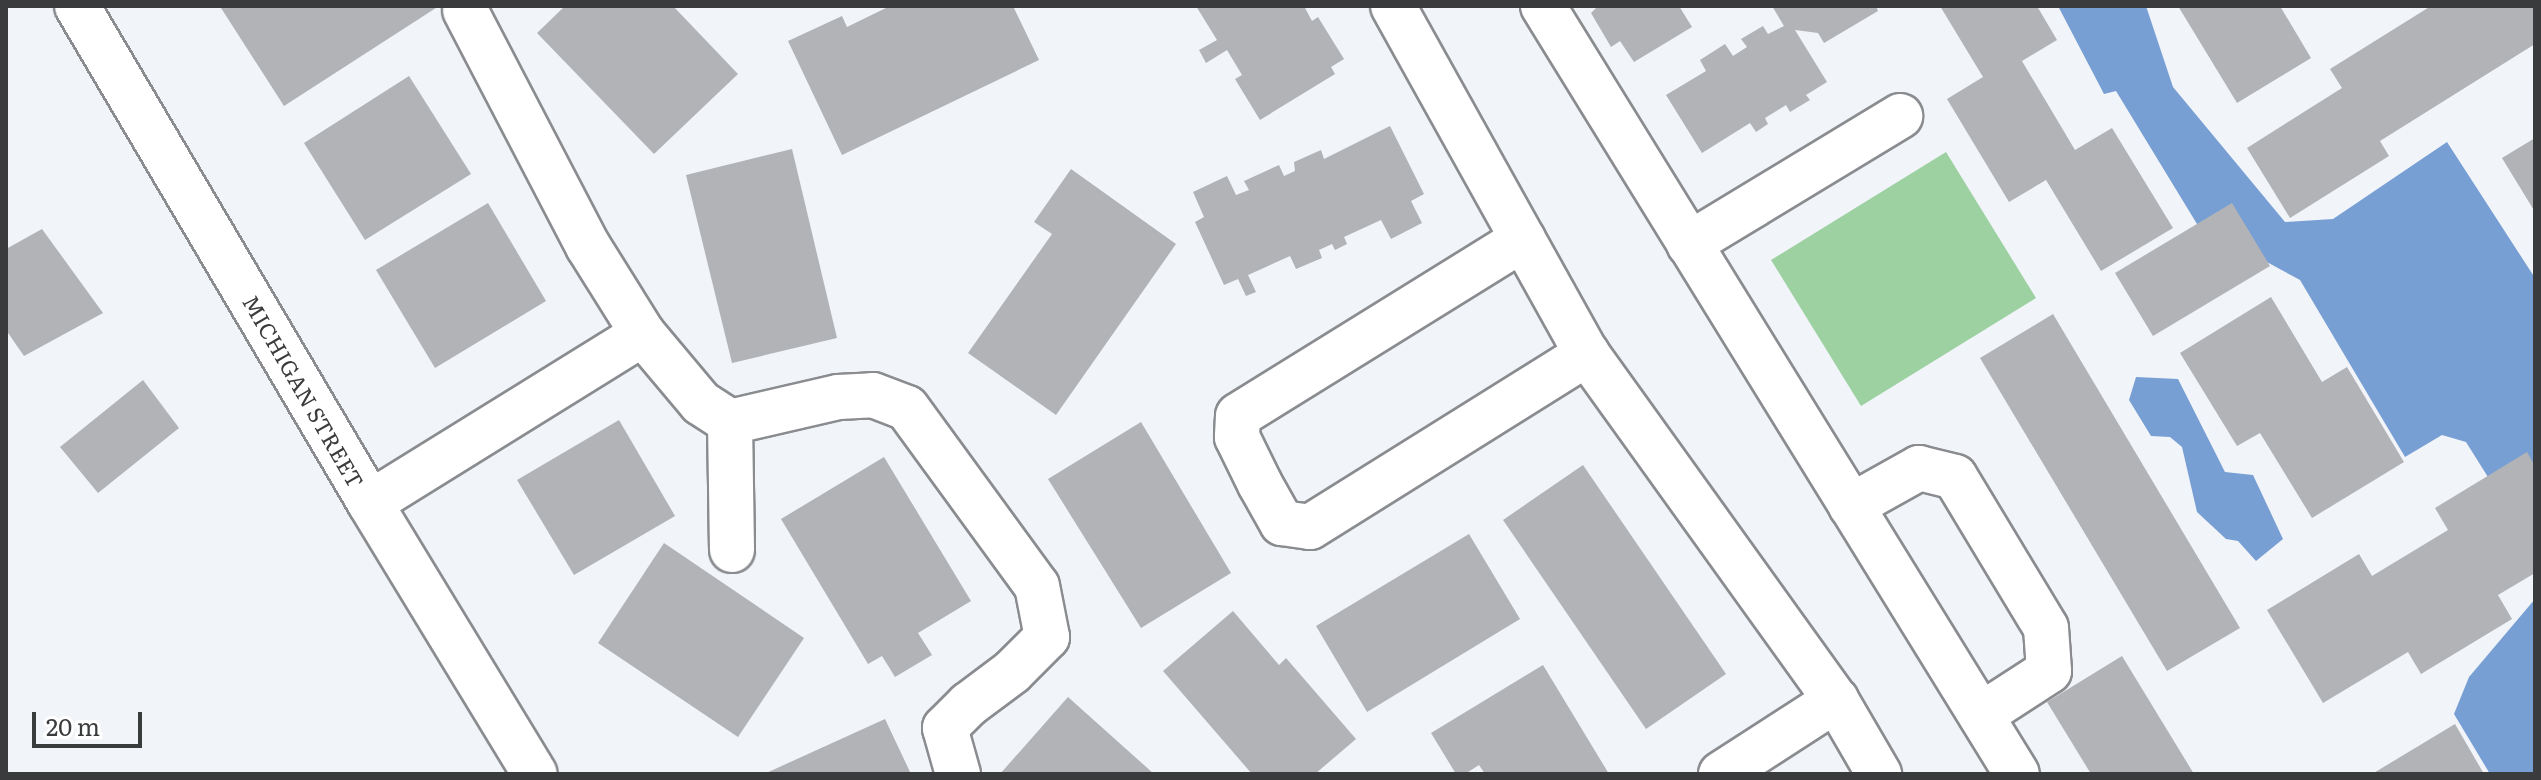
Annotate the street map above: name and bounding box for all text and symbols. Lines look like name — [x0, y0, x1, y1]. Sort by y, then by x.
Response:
street label: MICHIGAN STREET — [238, 290, 370, 492]
scale bar — [36, 696, 146, 746]
text: 20 m — [46, 708, 100, 743]

